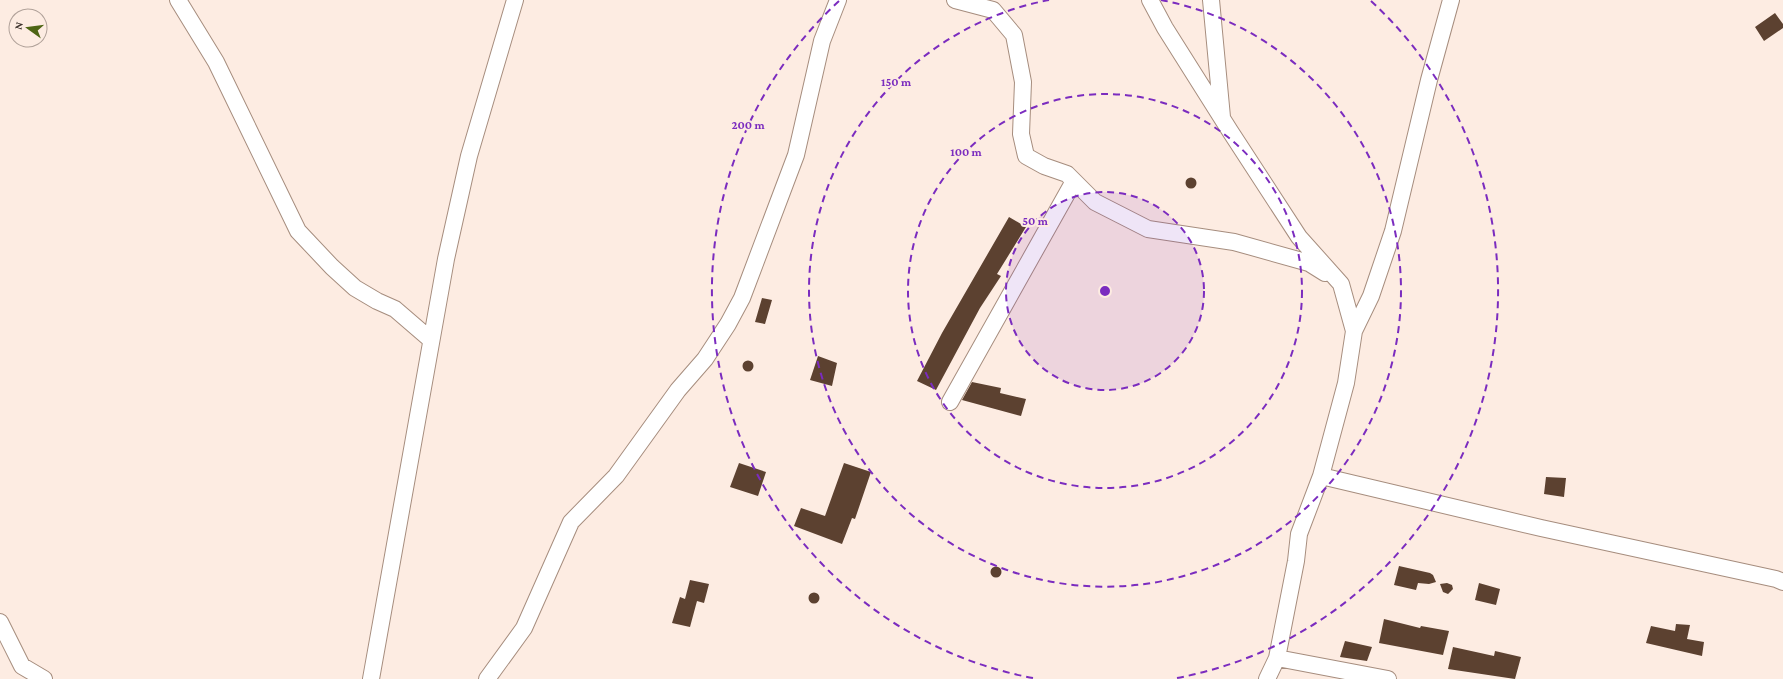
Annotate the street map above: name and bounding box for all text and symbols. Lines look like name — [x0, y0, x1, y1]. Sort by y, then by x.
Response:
north arrow — [8, 8, 48, 48]
text: N — [12, 20, 25, 31]
text: 150 m — [881, 75, 912, 89]
text: 200 m — [731, 118, 765, 132]
text: 100 m — [950, 145, 983, 159]
text: 50 m — [1022, 214, 1049, 228]
centre of rings — [1098, 284, 1112, 298]

